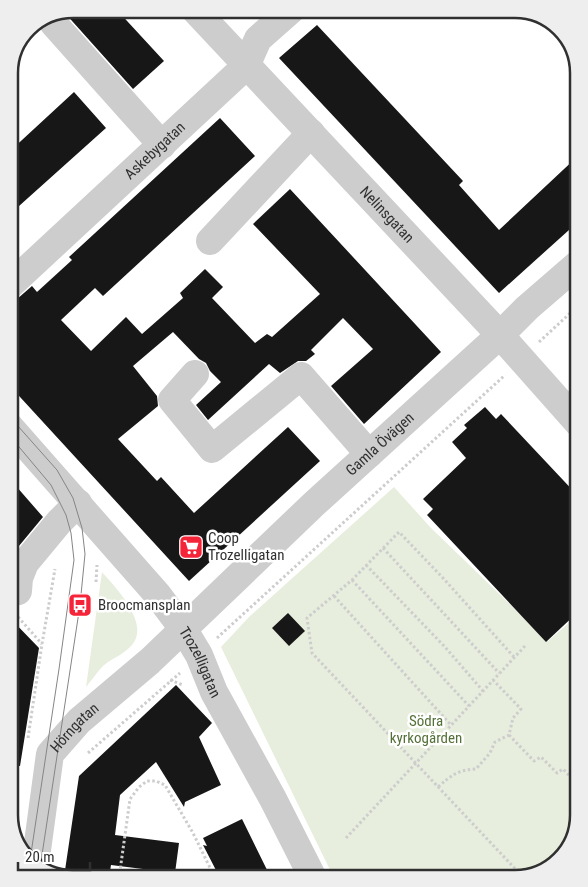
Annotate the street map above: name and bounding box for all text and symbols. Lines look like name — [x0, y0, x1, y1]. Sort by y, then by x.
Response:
street label: Askebygatan — [121, 118, 189, 183]
street label: Nelinsgatan — [356, 183, 418, 247]
street label: Gamla Övägen — [342, 409, 418, 480]
place label: Coop Trozelligatan — [208, 529, 284, 564]
supermarket icon: Coop Trozelligatan — [178, 534, 204, 560]
bus stop icon: Broocmansplan — [67, 592, 93, 618]
place label: Broocmansplan — [98, 596, 190, 614]
street label: Trozelligatan — [175, 624, 224, 701]
street label: Hörngatan — [46, 699, 102, 756]
park label: Södra kyrkogården — [390, 712, 462, 747]
scale bar — [18, 840, 90, 872]
text: 20 m — [25, 848, 55, 866]

